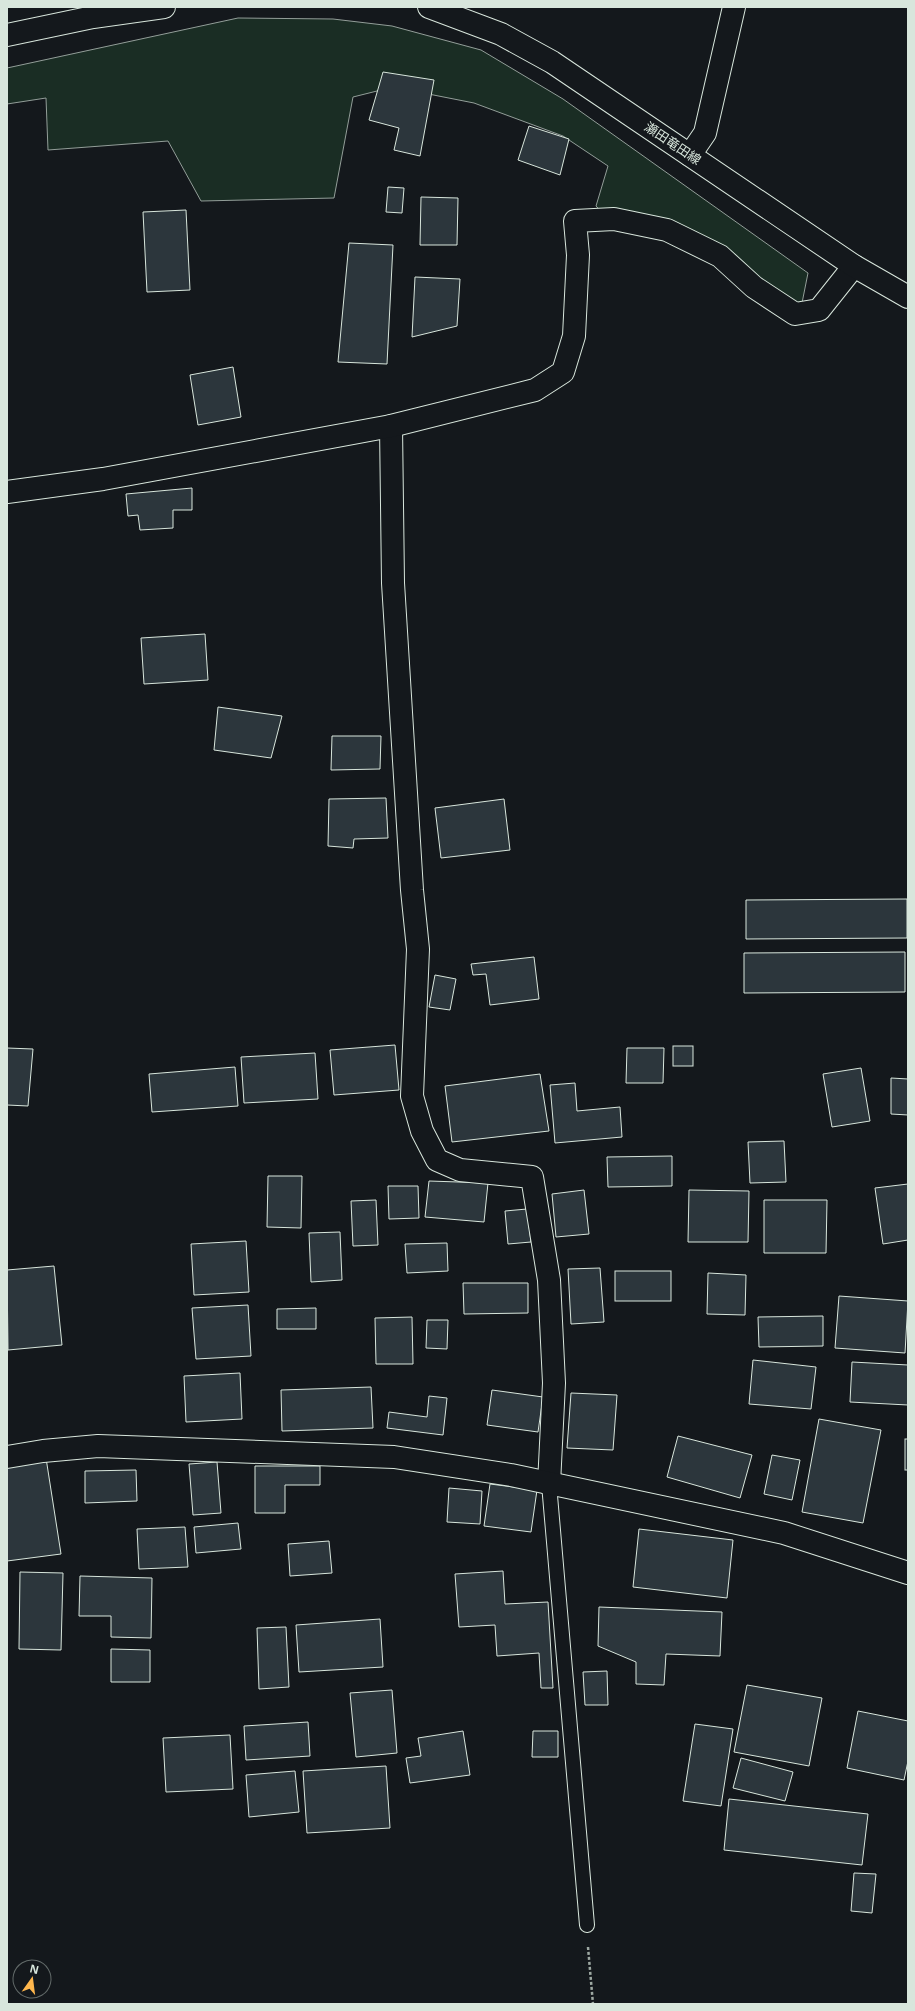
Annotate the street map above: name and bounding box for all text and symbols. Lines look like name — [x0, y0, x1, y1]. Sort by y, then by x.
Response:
street label: 瀬田竜田線 — [641, 117, 705, 169]
north arrow — [12, 1959, 52, 1999]
text: N — [28, 1960, 41, 1977]

